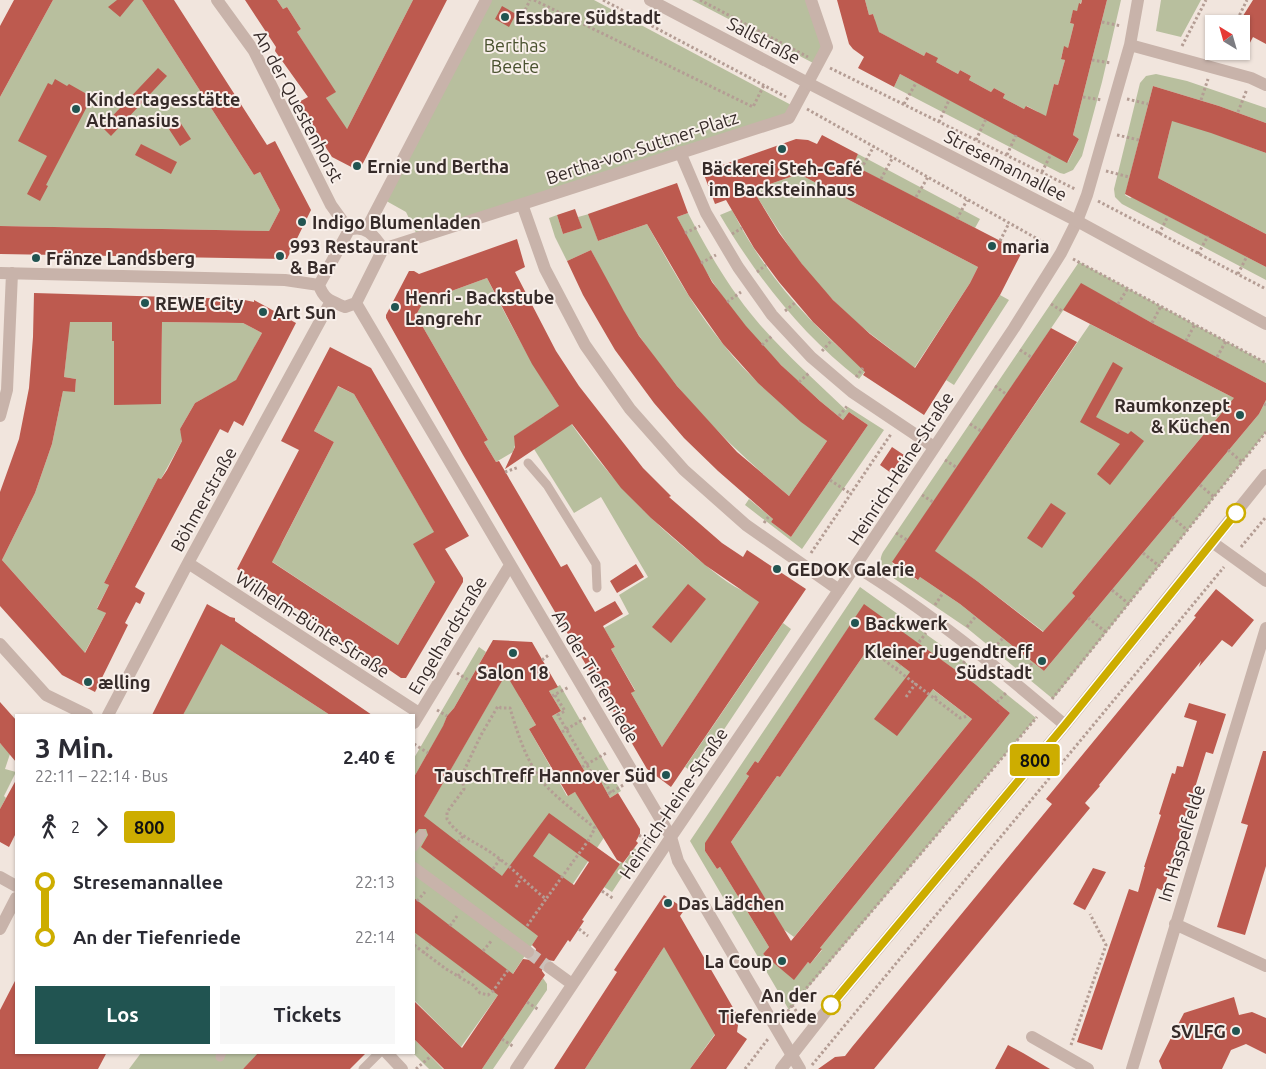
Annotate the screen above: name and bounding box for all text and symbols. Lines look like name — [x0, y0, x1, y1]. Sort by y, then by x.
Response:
place label: Essbare Südstadt — [515, 7, 661, 27]
marker: Essbare Südstadt — [499, 11, 511, 23]
street label: Sallstraße — [724, 12, 804, 68]
north arrow — [1205, 15, 1250, 60]
map controls — [1205, 15, 1250, 60]
street label: An der Questenhorst — [250, 27, 348, 186]
park label: Berthas Beete — [484, 35, 546, 76]
place label: Kindertagesstätte Athanasius — [86, 89, 240, 130]
marker: Kindertagesstätte Athanasius — [70, 103, 82, 115]
street label: Bertha-von-Suttner-Platz — [543, 106, 741, 188]
street label: Stresemannallee — [941, 125, 1071, 205]
marker: Bäckerei Steh-Café im Backsteinhaus — [776, 143, 788, 155]
place label: Ernie und Bertha — [367, 156, 509, 176]
place label: Bäckerei Steh-Café im Backsteinhaus — [701, 158, 863, 199]
marker: Ernie und Bertha — [351, 160, 363, 172]
place label: Indigo Blumenladen — [312, 212, 481, 232]
marker: Indigo Blumenladen — [296, 216, 308, 228]
place label: 993 Restaurant & Bar — [290, 236, 418, 277]
place label: maria — [1002, 236, 1049, 256]
marker: maria — [986, 240, 998, 252]
place label: Fränze Landsberg — [46, 248, 195, 268]
marker: 993 Restaurant & Bar — [274, 250, 286, 262]
marker: Fränze Landsberg — [30, 252, 42, 264]
place label: Henri - Backstube Langrehr — [405, 287, 554, 328]
place label: REWE City — [155, 293, 244, 313]
marker: REWE City — [139, 297, 151, 309]
marker: Henri - Backstube Langrehr — [389, 301, 401, 313]
place label: Art Sun — [273, 302, 336, 322]
marker: Art Sun — [257, 306, 269, 318]
street label: Heinrich-Heine-Straße — [843, 388, 957, 548]
place label: Raumkonzept & Küchen — [1114, 395, 1230, 436]
marker: Raumkonzept & Küchen — [1234, 409, 1246, 421]
street label: Böhmerstraße — [166, 443, 240, 555]
unlabelled marker — [1226, 503, 1246, 523]
place label: GEDOK Galerie — [787, 559, 915, 579]
marker: GEDOK Galerie — [771, 563, 783, 575]
street label: Wilhelm-Bünte-Straße — [232, 567, 394, 681]
street label: Engelhardstraße — [404, 572, 490, 698]
street label: An der Tiefenriede — [549, 606, 643, 746]
place label: Backwerk — [865, 613, 948, 633]
marker: Backwerk — [849, 617, 861, 629]
place label: Kleiner Jugendtreff Südstadt — [864, 641, 1032, 682]
marker: Salon 18 — [507, 647, 519, 659]
marker: Kleiner Jugendtreff Südstadt — [1036, 655, 1048, 667]
place label: Salon 18 — [477, 662, 549, 682]
place label: ælling — [98, 672, 151, 692]
marker: ælling — [82, 676, 94, 688]
street label: Heinrich-Heine-Straße — [615, 724, 731, 882]
text: 3 Min. — [35, 732, 113, 763]
line badge: 800 — [1006, 744, 1064, 776]
text: 2.40 € — [343, 746, 395, 768]
text: 800 — [1020, 750, 1050, 770]
place label: TauschTreff Hannover Süd — [434, 765, 656, 785]
text: 22:11 – 22:14 · Bus — [35, 767, 168, 785]
marker: TauschTreff Hannover Süd — [660, 769, 672, 781]
street label: Im Haspelfelde — [1154, 782, 1208, 904]
icon: walk — [35, 813, 63, 841]
icon: forward — [88, 813, 116, 841]
text: 800 — [134, 817, 165, 837]
text: 2 — [71, 818, 80, 836]
text: Stresemannallee — [73, 871, 223, 893]
text: 22:13 — [355, 873, 395, 891]
place label: Das Lädchen — [678, 893, 785, 913]
marker: Das Lädchen — [662, 897, 674, 909]
text: An der Tiefenriede — [73, 926, 241, 948]
text: 22:14 — [355, 928, 395, 946]
place label: La Coup — [704, 951, 772, 971]
marker: La Coup — [776, 955, 788, 967]
place label: An der Tiefenriede — [718, 985, 818, 1026]
button: Los — [35, 986, 210, 1044]
button: Tickets — [220, 986, 395, 1044]
marker: An der Tiefenriede — [821, 995, 841, 1015]
place label: SVLFG — [1171, 1021, 1226, 1041]
marker: SVLFG — [1230, 1025, 1242, 1037]

